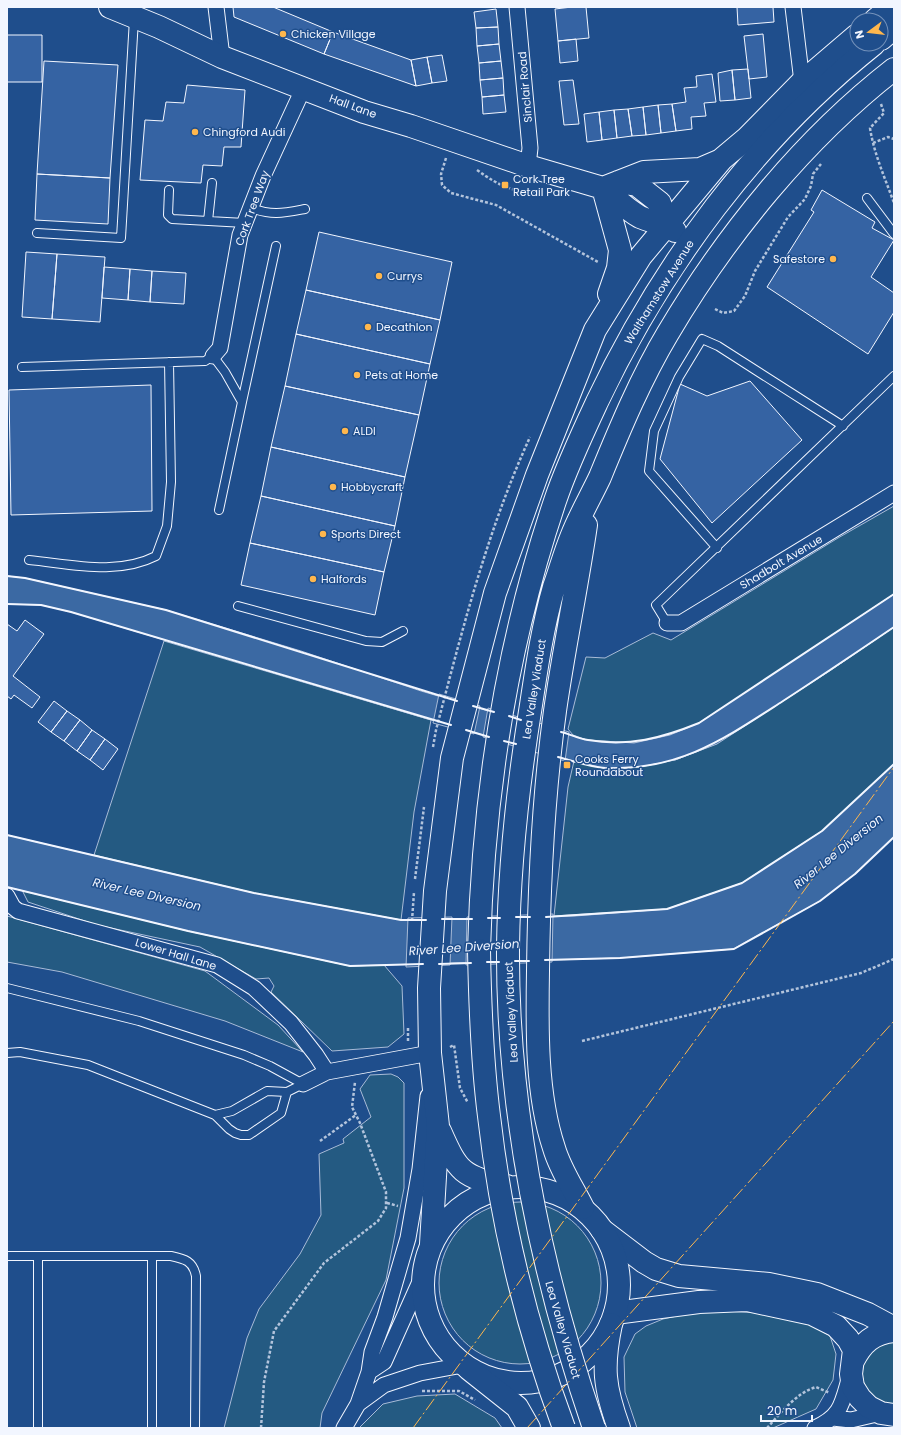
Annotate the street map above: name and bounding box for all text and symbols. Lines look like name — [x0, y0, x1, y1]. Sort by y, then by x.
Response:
north arrow — [849, 12, 889, 52]
place label: Chicken Village — [291, 26, 376, 42]
marker: Chicken Village — [278, 29, 288, 39]
text: N — [851, 29, 868, 41]
street label: Sinclair Road — [514, 51, 536, 123]
street label: Hall Lane — [327, 90, 379, 122]
place label: Chingford Audi — [203, 124, 286, 140]
marker: Chingford Audi — [190, 127, 200, 137]
street label: Cork Tree Way — [231, 167, 273, 248]
place label: Cork Tree Retail Park — [513, 171, 570, 200]
marker: Cork Tree Retail Park — [500, 180, 510, 190]
street label: Walthamstow Avenue — [620, 236, 698, 347]
place label: Safestore — [773, 251, 825, 267]
marker: Safestore — [828, 254, 838, 264]
place label: Currys — [387, 268, 423, 284]
marker: Currys — [374, 271, 384, 281]
place label: Decathlon — [376, 319, 433, 335]
marker: Decathlon — [363, 322, 373, 332]
place label: Pets at Home — [365, 367, 438, 383]
marker: Pets at Home — [352, 370, 362, 380]
place label: ALDI — [353, 423, 376, 439]
marker: ALDI — [340, 426, 350, 436]
place label: Hobbycraft — [341, 479, 403, 495]
marker: Hobbycraft — [328, 482, 338, 492]
place label: Sports Direct — [331, 526, 401, 542]
marker: Sports Direct — [318, 529, 328, 539]
street label: Shadbolt Avenue — [737, 531, 825, 593]
place label: Halfords — [321, 571, 367, 587]
marker: Halfords — [308, 574, 318, 584]
street label: Lea Valley Viaduct — [518, 638, 550, 740]
place label: Cooks Ferry Roundabout — [575, 751, 643, 780]
marker: Cooks Ferry Roundabout — [562, 760, 572, 770]
water label: River Lee Diversion — [790, 810, 886, 892]
water label: River Lee Diversion — [91, 873, 203, 915]
street label: Lower Hall Lane — [133, 934, 219, 974]
water label: River Lee Diversion — [408, 935, 520, 959]
street label: Lea Valley Viaduct — [500, 961, 522, 1063]
street label: Lea Valley Viaduct — [541, 1279, 585, 1381]
scale bar — [761, 1397, 812, 1423]
text: 20 m — [767, 1402, 797, 1419]

